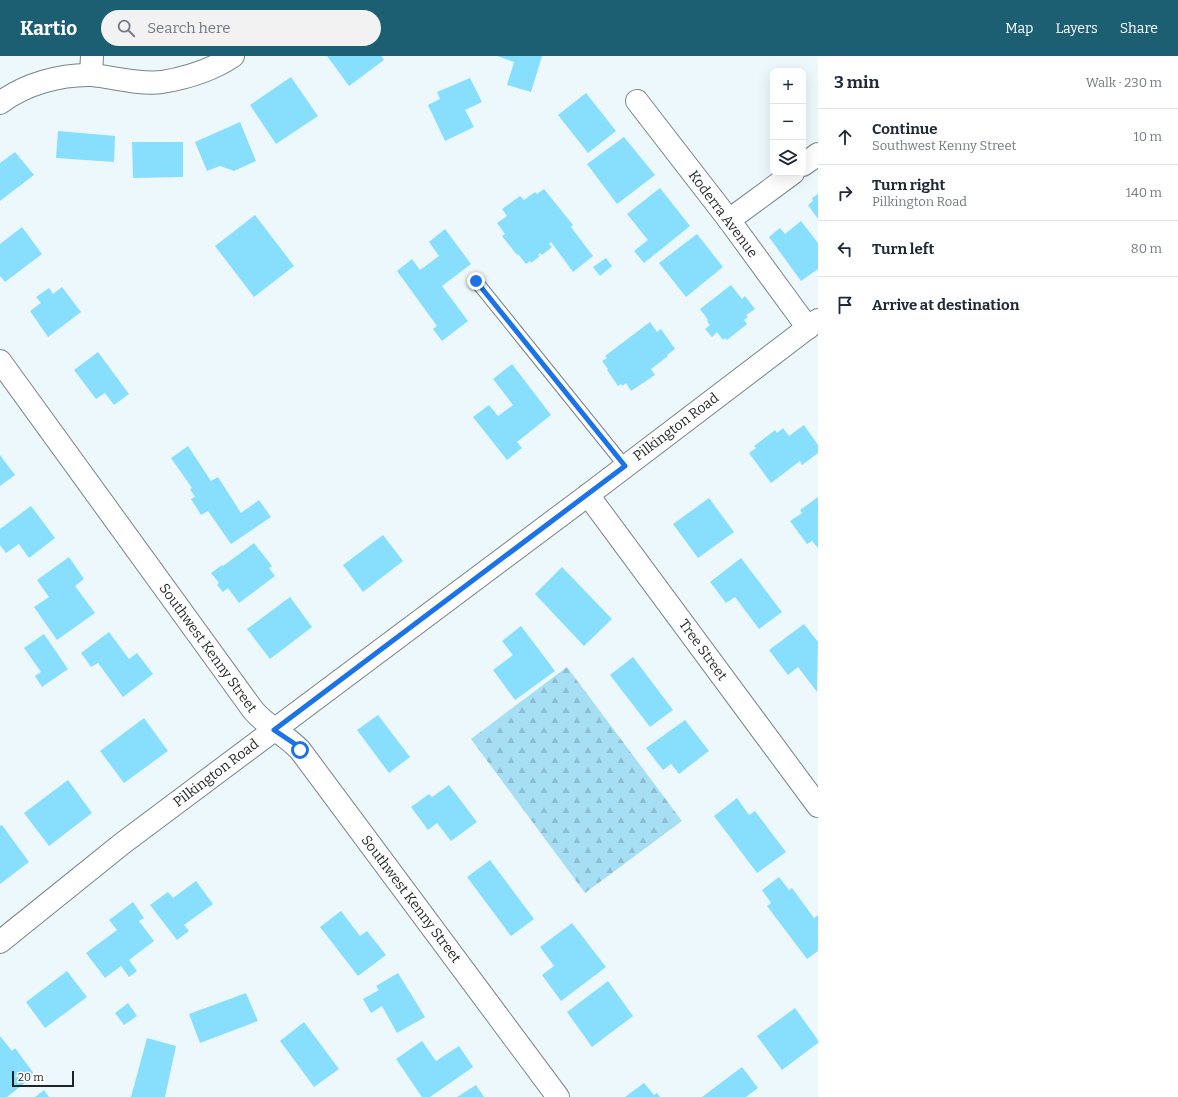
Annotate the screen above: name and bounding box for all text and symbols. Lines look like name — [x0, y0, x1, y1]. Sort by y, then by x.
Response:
search box — [101, 10, 381, 46]
text: Kartio — [20, 17, 77, 40]
icon: search — [115, 17, 137, 39]
text: Search here — [147, 19, 231, 37]
text: Map — [1005, 20, 1033, 37]
text: Layers — [1055, 20, 1098, 37]
text: Share — [1120, 20, 1158, 37]
map controls — [770, 68, 806, 176]
button: + — [770, 68, 806, 104]
text: 3 min — [834, 72, 879, 93]
text: Walk · 230 m — [1086, 75, 1162, 90]
button: − — [770, 104, 806, 140]
text: Continue — [872, 120, 938, 138]
icon: ahead — [834, 126, 856, 148]
text: 10 m — [1133, 129, 1162, 144]
text: Southwest Kenny Street — [872, 138, 1016, 153]
button: layers — [770, 140, 806, 176]
street label: Koderra Avenue — [685, 167, 761, 261]
text: Turn right — [872, 176, 945, 194]
icon: right — [834, 182, 856, 204]
text: 140 m — [1126, 185, 1162, 200]
text: Pilkington Road — [872, 194, 967, 209]
icon: left — [834, 238, 856, 260]
text: Turn left — [872, 240, 934, 258]
text: 80 m — [1131, 241, 1162, 256]
route end — [467, 272, 485, 290]
icon: arrive — [834, 294, 856, 316]
text: Arrive at destination — [872, 296, 1019, 314]
street label: Pilkington Road — [630, 389, 722, 465]
street label: Southwest Kenny Street — [155, 580, 261, 716]
street label: Tree Street — [675, 616, 731, 684]
street label: Pilkington Road — [170, 735, 262, 811]
route start — [291, 741, 309, 759]
street label: Southwest Kenny Street — [357, 832, 465, 966]
scale bar — [12, 1069, 74, 1088]
text: 20 m — [18, 1071, 44, 1084]

